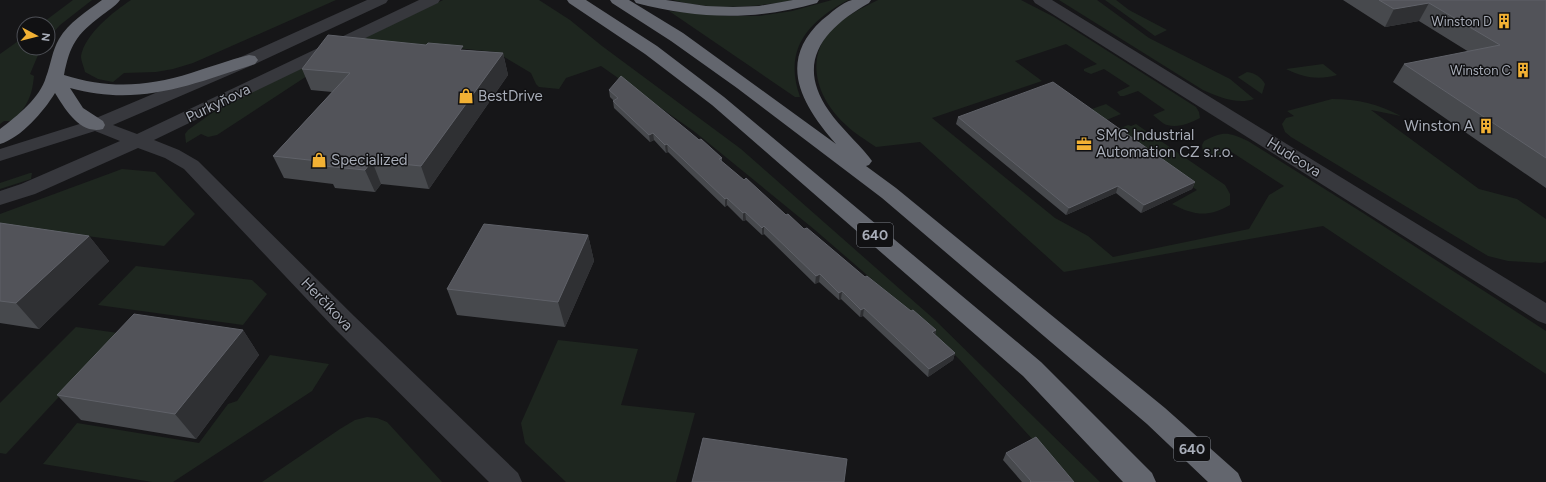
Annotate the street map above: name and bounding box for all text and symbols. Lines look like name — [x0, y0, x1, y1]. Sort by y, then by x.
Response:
building icon: Winston D — [1495, 12, 1513, 30]
place label: Winston D — [1431, 14, 1492, 29]
north arrow — [16, 16, 56, 56]
text: N — [38, 32, 52, 42]
building icon: Winston C — [1514, 61, 1532, 79]
place label: Winston C — [1450, 63, 1511, 78]
street label: Purkyňova — [183, 80, 253, 126]
shop icon: BestDrive — [457, 87, 475, 105]
place label: BestDrive — [478, 87, 543, 105]
place label: Winston A — [1404, 117, 1474, 135]
building icon: Winston A — [1477, 117, 1495, 135]
place label: SMC Industrial Automation CZ s.r.o. — [1096, 126, 1233, 161]
street label: Hudcova — [1264, 133, 1324, 181]
office icon: SMC Industrial Automation CZ s.r.o. — [1075, 135, 1093, 153]
shop icon: Specialized — [310, 151, 328, 169]
place label: Specialized — [331, 151, 408, 169]
road number: 640 — [857, 223, 893, 247]
street label: Herčíkova — [297, 274, 357, 334]
road number: 640 — [1174, 437, 1210, 461]

